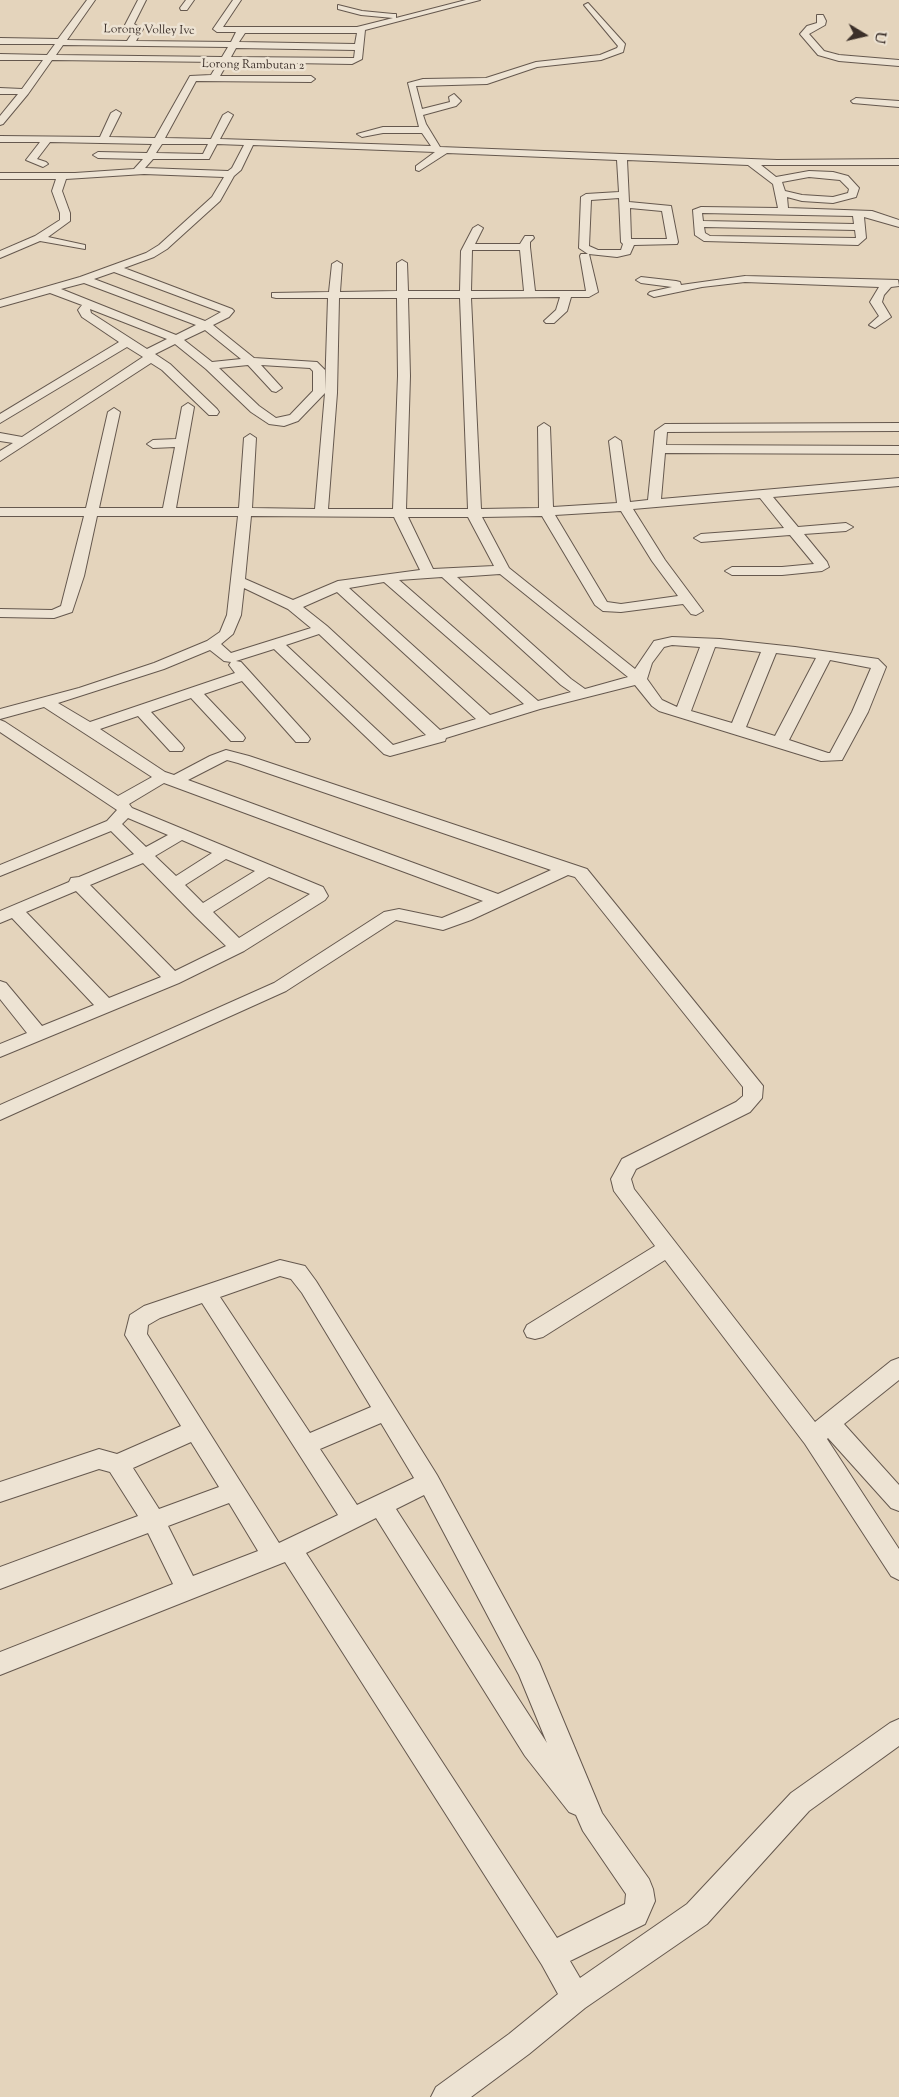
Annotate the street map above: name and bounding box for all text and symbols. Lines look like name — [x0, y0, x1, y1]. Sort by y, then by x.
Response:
north arrow — [839, 10, 889, 60]
street label: Lorong Volley Ivc — [103, 23, 195, 39]
text: U — [868, 30, 890, 45]
street label: Lorong Rambutan 2 — [202, 58, 304, 74]

